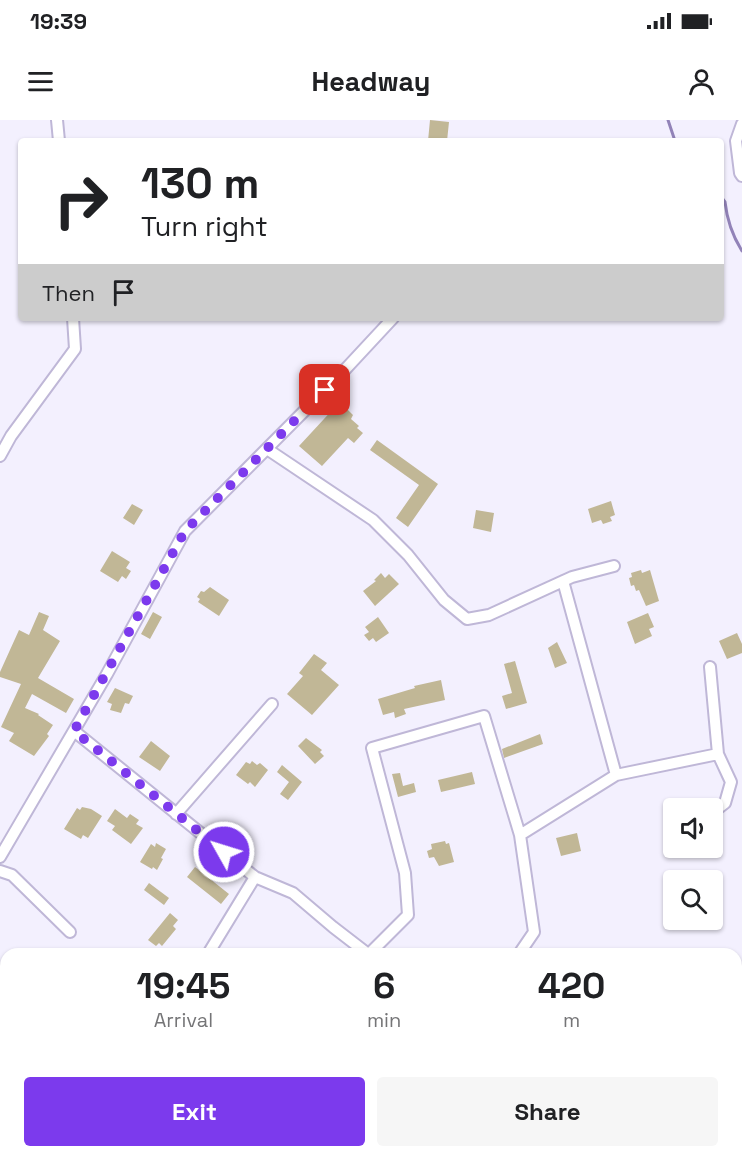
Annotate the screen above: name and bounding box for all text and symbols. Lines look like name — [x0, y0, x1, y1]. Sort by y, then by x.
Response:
text: 19:39 — [30, 7, 87, 35]
text: Headway — [312, 64, 430, 99]
icon: menu — [24, 65, 57, 98]
icon: person — [685, 65, 718, 98]
text: 130 m — [141, 157, 259, 210]
icon: right — [42, 162, 120, 240]
text: Turn right — [141, 209, 268, 244]
icon: arrive — [107, 276, 140, 309]
text: Then — [42, 279, 95, 307]
pin — [299, 364, 350, 415]
icon: arrive — [308, 373, 341, 406]
map controls — [663, 798, 723, 930]
button: sound — [663, 798, 723, 858]
position arrow — [192, 820, 256, 884]
button: search — [663, 870, 723, 930]
text: 19:45 — [137, 963, 230, 1009]
text: 6 — [373, 963, 395, 1009]
text: 420 — [538, 963, 605, 1009]
text: Arrival — [154, 1007, 213, 1033]
text: min — [367, 1007, 401, 1033]
text: m — [563, 1007, 580, 1033]
button: Exit — [24, 1077, 365, 1146]
button: Share — [377, 1077, 718, 1146]

